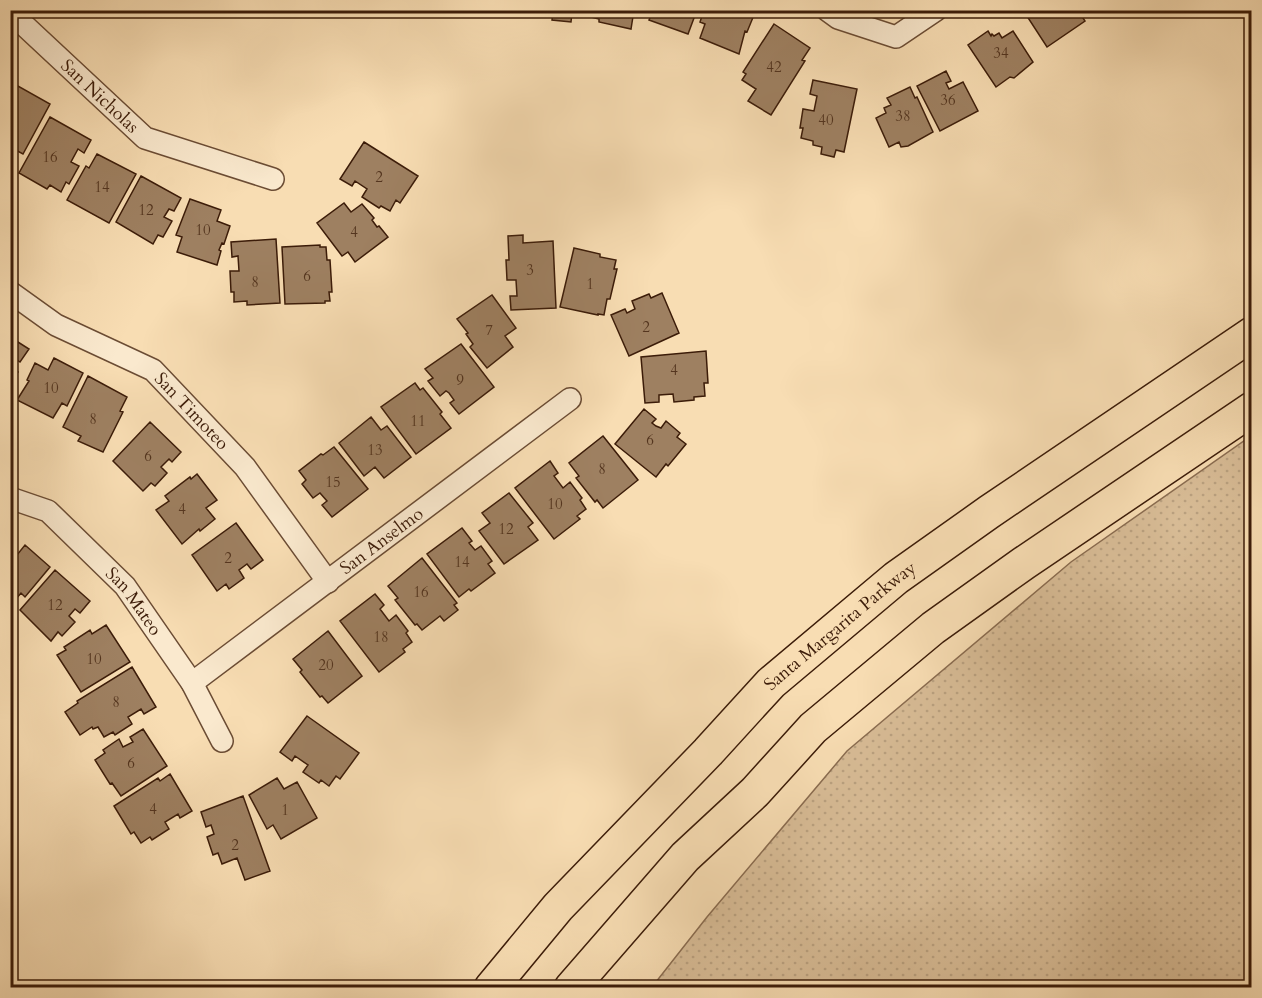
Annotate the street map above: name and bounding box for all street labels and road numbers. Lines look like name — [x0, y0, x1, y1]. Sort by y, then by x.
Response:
street label: San Nicholas — [55, 54, 144, 139]
street label: San Timoteo — [148, 367, 235, 456]
street label: San Anselmo — [335, 501, 429, 581]
street label: Santa Margarita Parkway — [758, 555, 922, 696]
street label: San Mateo — [100, 562, 168, 641]

